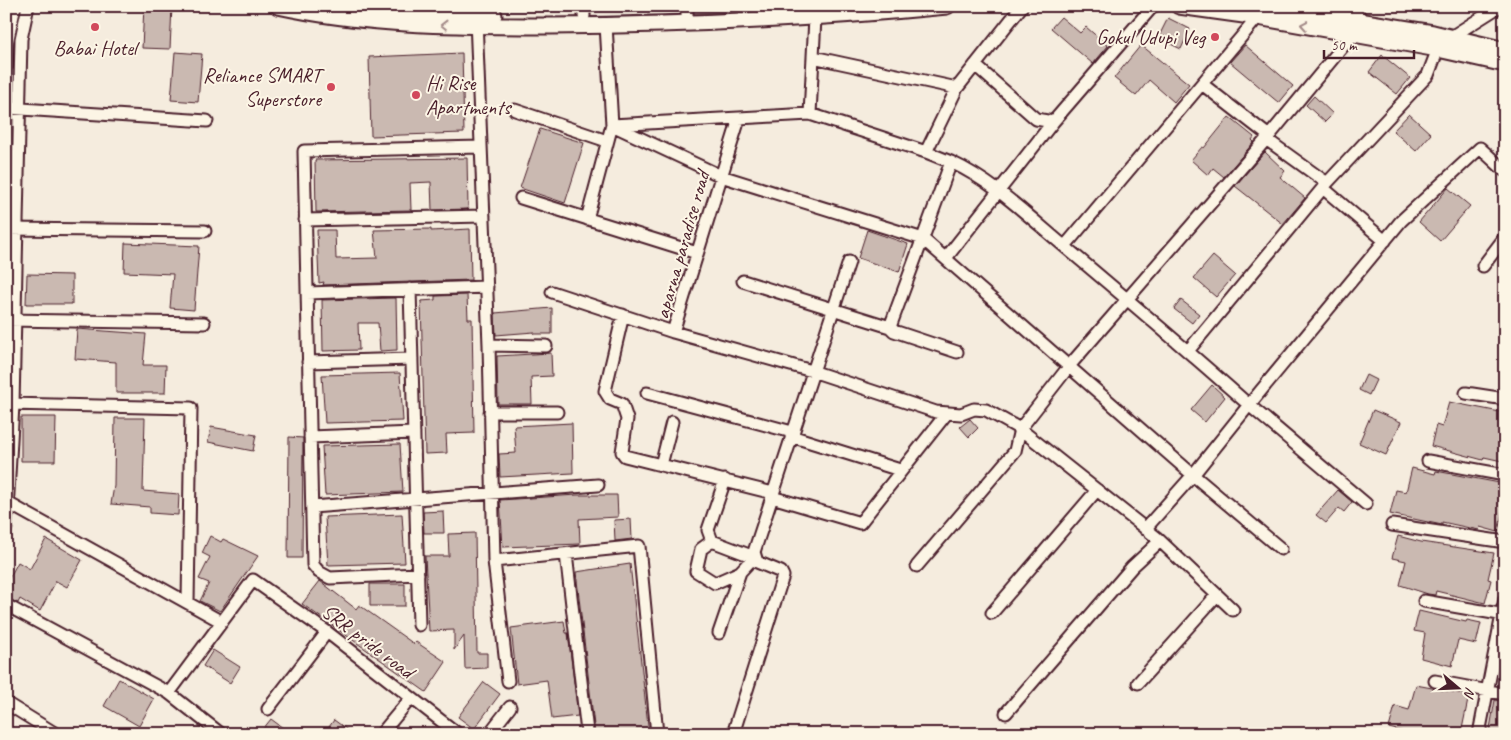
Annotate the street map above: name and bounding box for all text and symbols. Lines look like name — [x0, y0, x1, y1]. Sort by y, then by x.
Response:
one-way arrow — [440, 20, 448, 30]
one-way arrow — [1300, 20, 1308, 31]
marker: Babai Hotel — [89, 21, 101, 33]
place label: Gokul Udupi Veg — [1096, 24, 1207, 50]
scale bar — [1324, 28, 1414, 60]
marker: Gokul Udupi Veg — [1209, 31, 1221, 43]
place label: Babai Hotel — [53, 35, 140, 61]
text: 50 m — [1331, 36, 1358, 55]
place label: Reliance SMART Superstore — [203, 62, 325, 112]
place label: Hi Rise Apartments — [426, 70, 512, 120]
marker: Reliance SMART Superstore — [325, 81, 337, 93]
marker: Hi Rise Apartments — [410, 89, 422, 101]
street label: aparna paradise road — [648, 166, 716, 322]
street label: SRR pride road — [317, 598, 422, 686]
north arrow — [1434, 662, 1484, 712]
text: N — [1460, 685, 1479, 701]

